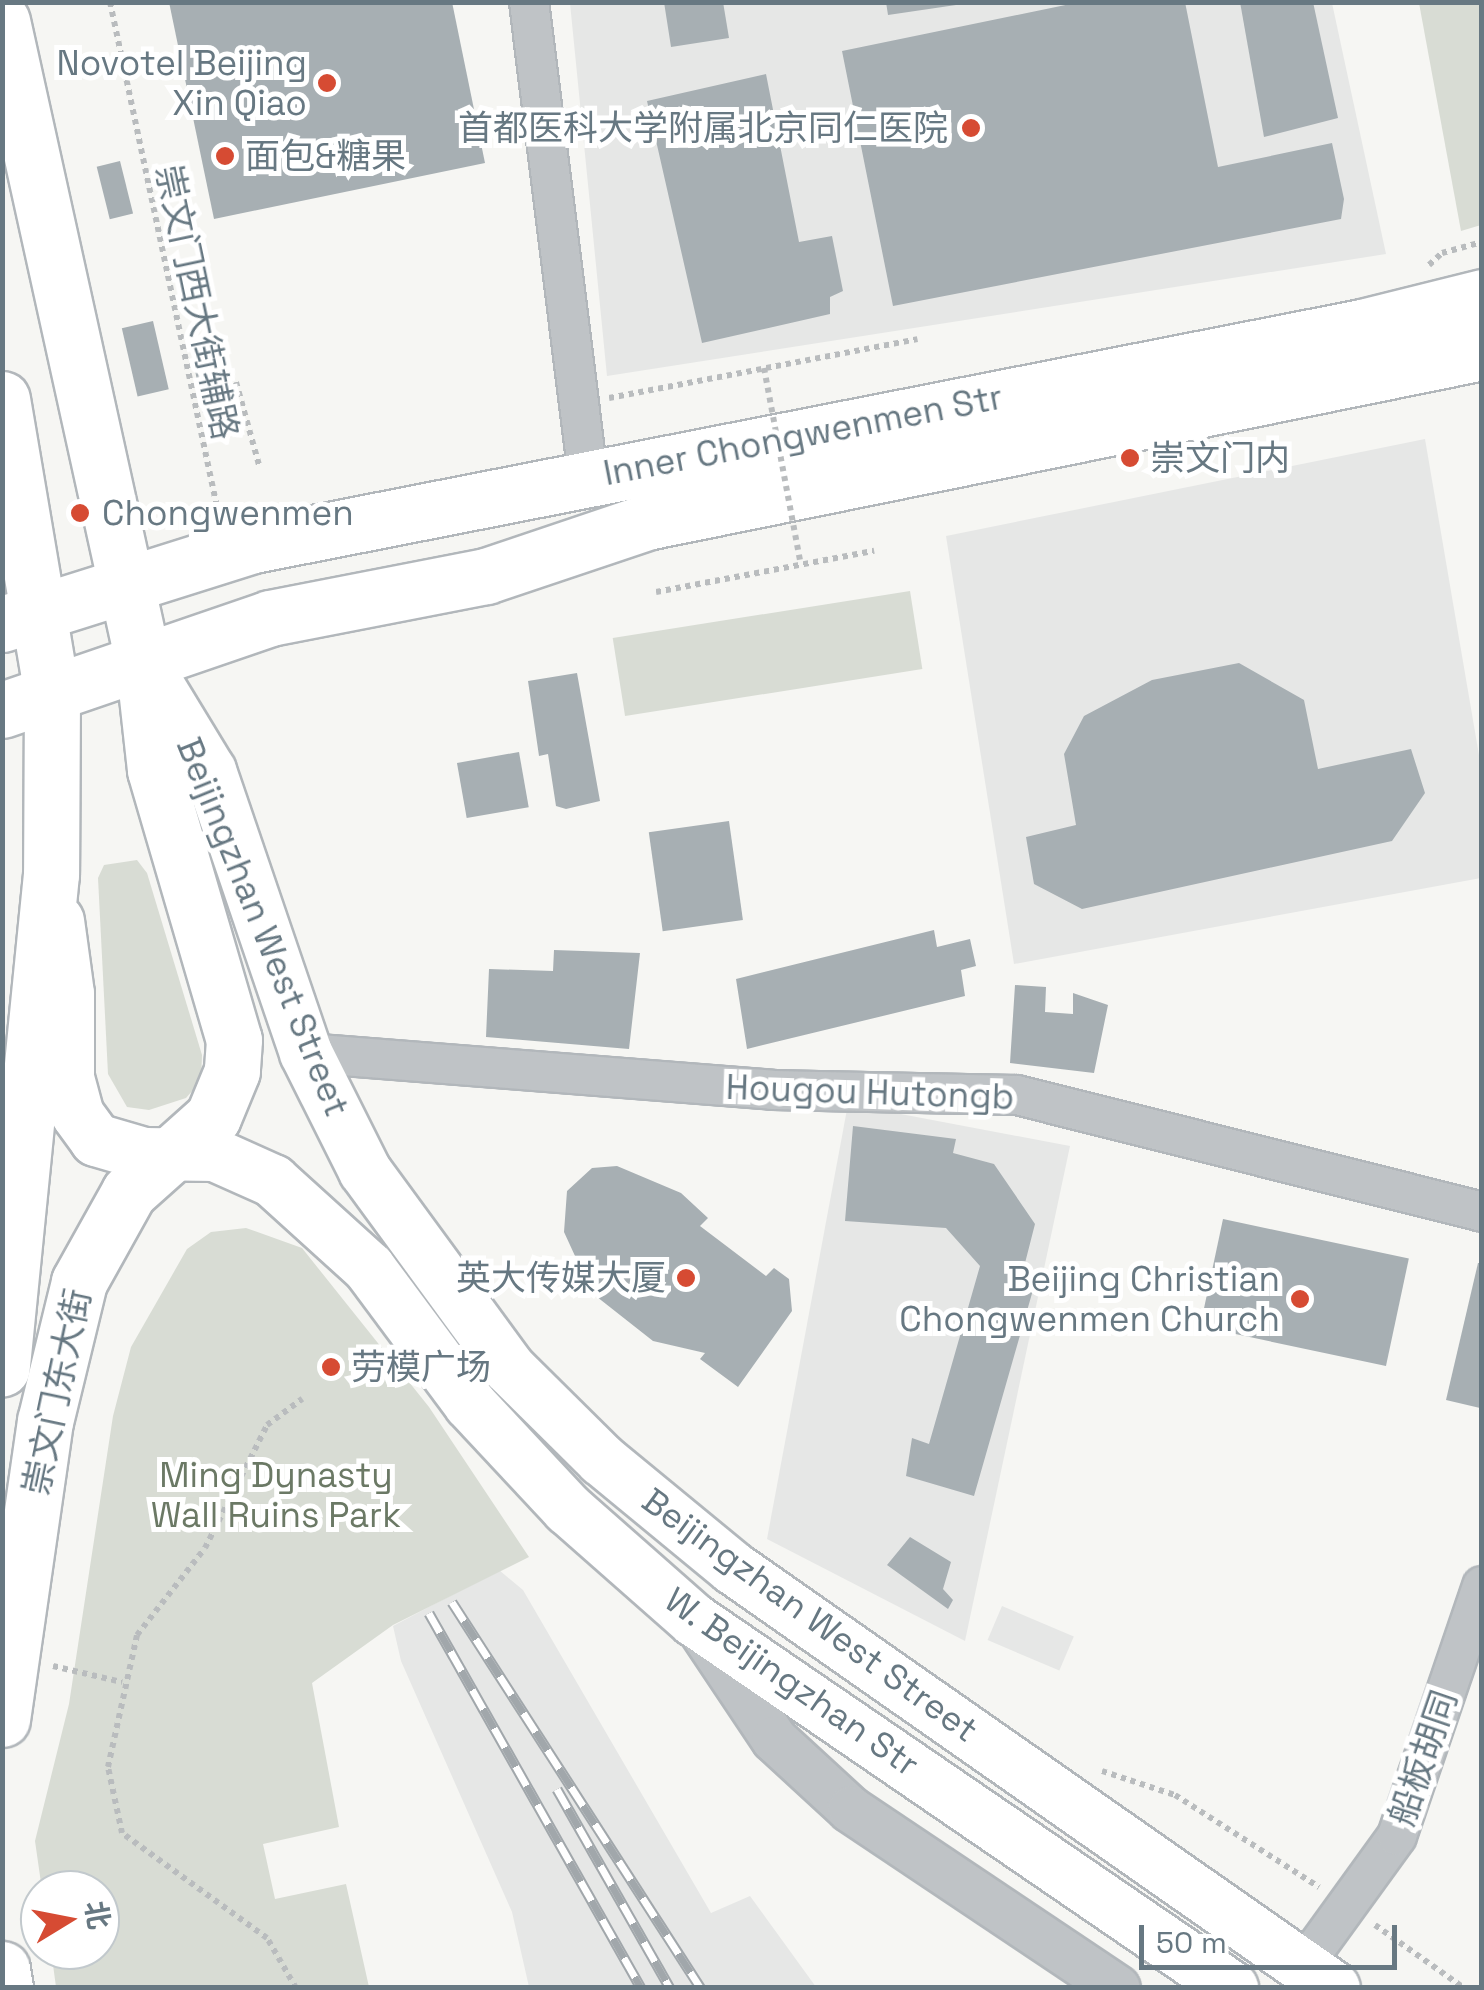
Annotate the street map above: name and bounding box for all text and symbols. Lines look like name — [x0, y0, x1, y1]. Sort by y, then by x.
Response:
place label: Novotel Beijing Xin Qiao — [56, 42, 307, 124]
marker: Novotel Beijing Xin Qiao — [316, 72, 338, 94]
place label: 首都医科大学附属北京同仁医院 — [458, 107, 948, 149]
marker: 首都医科大学附属北京同仁医院 — [958, 115, 984, 141]
place label: 面包&糖果 — [245, 135, 406, 177]
marker: 面包&糖果 — [214, 145, 236, 167]
street label: 崇文门西大街辅路 — [147, 161, 247, 443]
street label: Inner Chongwenmen Str — [600, 376, 1006, 494]
place label: 崇文门内 — [1150, 437, 1290, 479]
marker: 崇文门内 — [1119, 447, 1141, 469]
place label: Chongwenmen — [102, 492, 354, 534]
marker: Chongwenmen — [67, 500, 93, 526]
street label: Beijingzhan West Street — [168, 731, 358, 1123]
street label: Hougou Hutongb — [725, 1066, 1015, 1118]
place label: 英大传媒大厦 — [456, 1257, 666, 1299]
place label: Beijing Christian Chongwenmen Church — [899, 1258, 1280, 1340]
marker: 英大传媒大厦 — [675, 1267, 697, 1289]
street label: 崇文门东大街 — [15, 1285, 99, 1499]
marker: Beijing Christian Chongwenmen Church — [1289, 1288, 1311, 1310]
place label: 劳模广场 — [351, 1346, 491, 1388]
marker: 劳模广场 — [320, 1356, 342, 1378]
park label: Ming Dynasty Wall Ruins Park — [151, 1454, 401, 1536]
street label: Beijingzhan West Street — [634, 1479, 986, 1751]
street label: W. Beijingzhan Str — [656, 1578, 928, 1786]
street label: 船板胡同 — [1380, 1685, 1466, 1831]
north arrow — [20, 1870, 120, 1970]
text: 北 — [77, 1898, 118, 1932]
scale bar — [1144, 1905, 1402, 1967]
text: 50 m — [1156, 1923, 1227, 1962]

